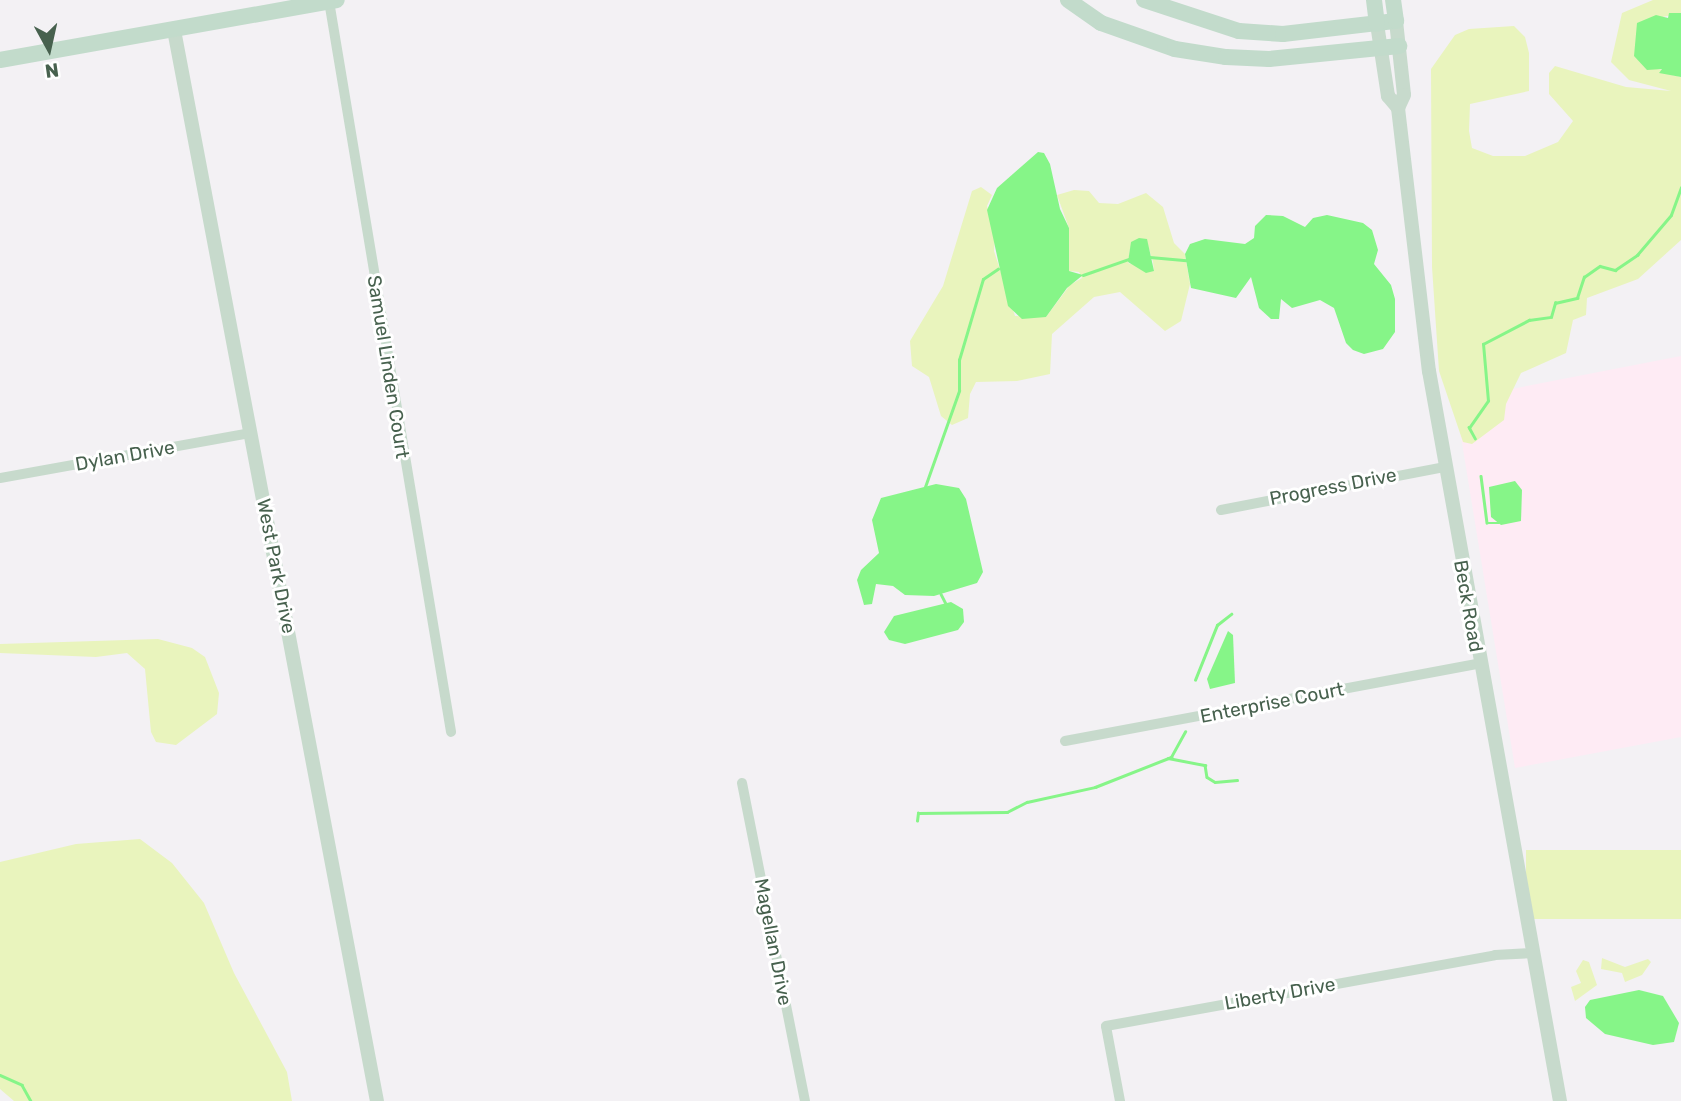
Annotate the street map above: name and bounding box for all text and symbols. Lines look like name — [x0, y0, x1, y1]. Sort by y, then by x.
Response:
north arrow — [14, 14, 84, 84]
text: N — [44, 58, 60, 83]
street label: Samuel Linden Court — [362, 274, 414, 460]
street label: Dylan Drive — [73, 436, 177, 476]
street label: Progress Drive — [1268, 464, 1398, 510]
street label: West Park Drive — [252, 497, 300, 635]
street label: Beck Road — [1449, 558, 1487, 654]
street label: Enterprise Court — [1198, 678, 1346, 728]
street label: Magellan Drive — [749, 876, 797, 1008]
street label: Liberty Drive — [1222, 973, 1338, 1015]

